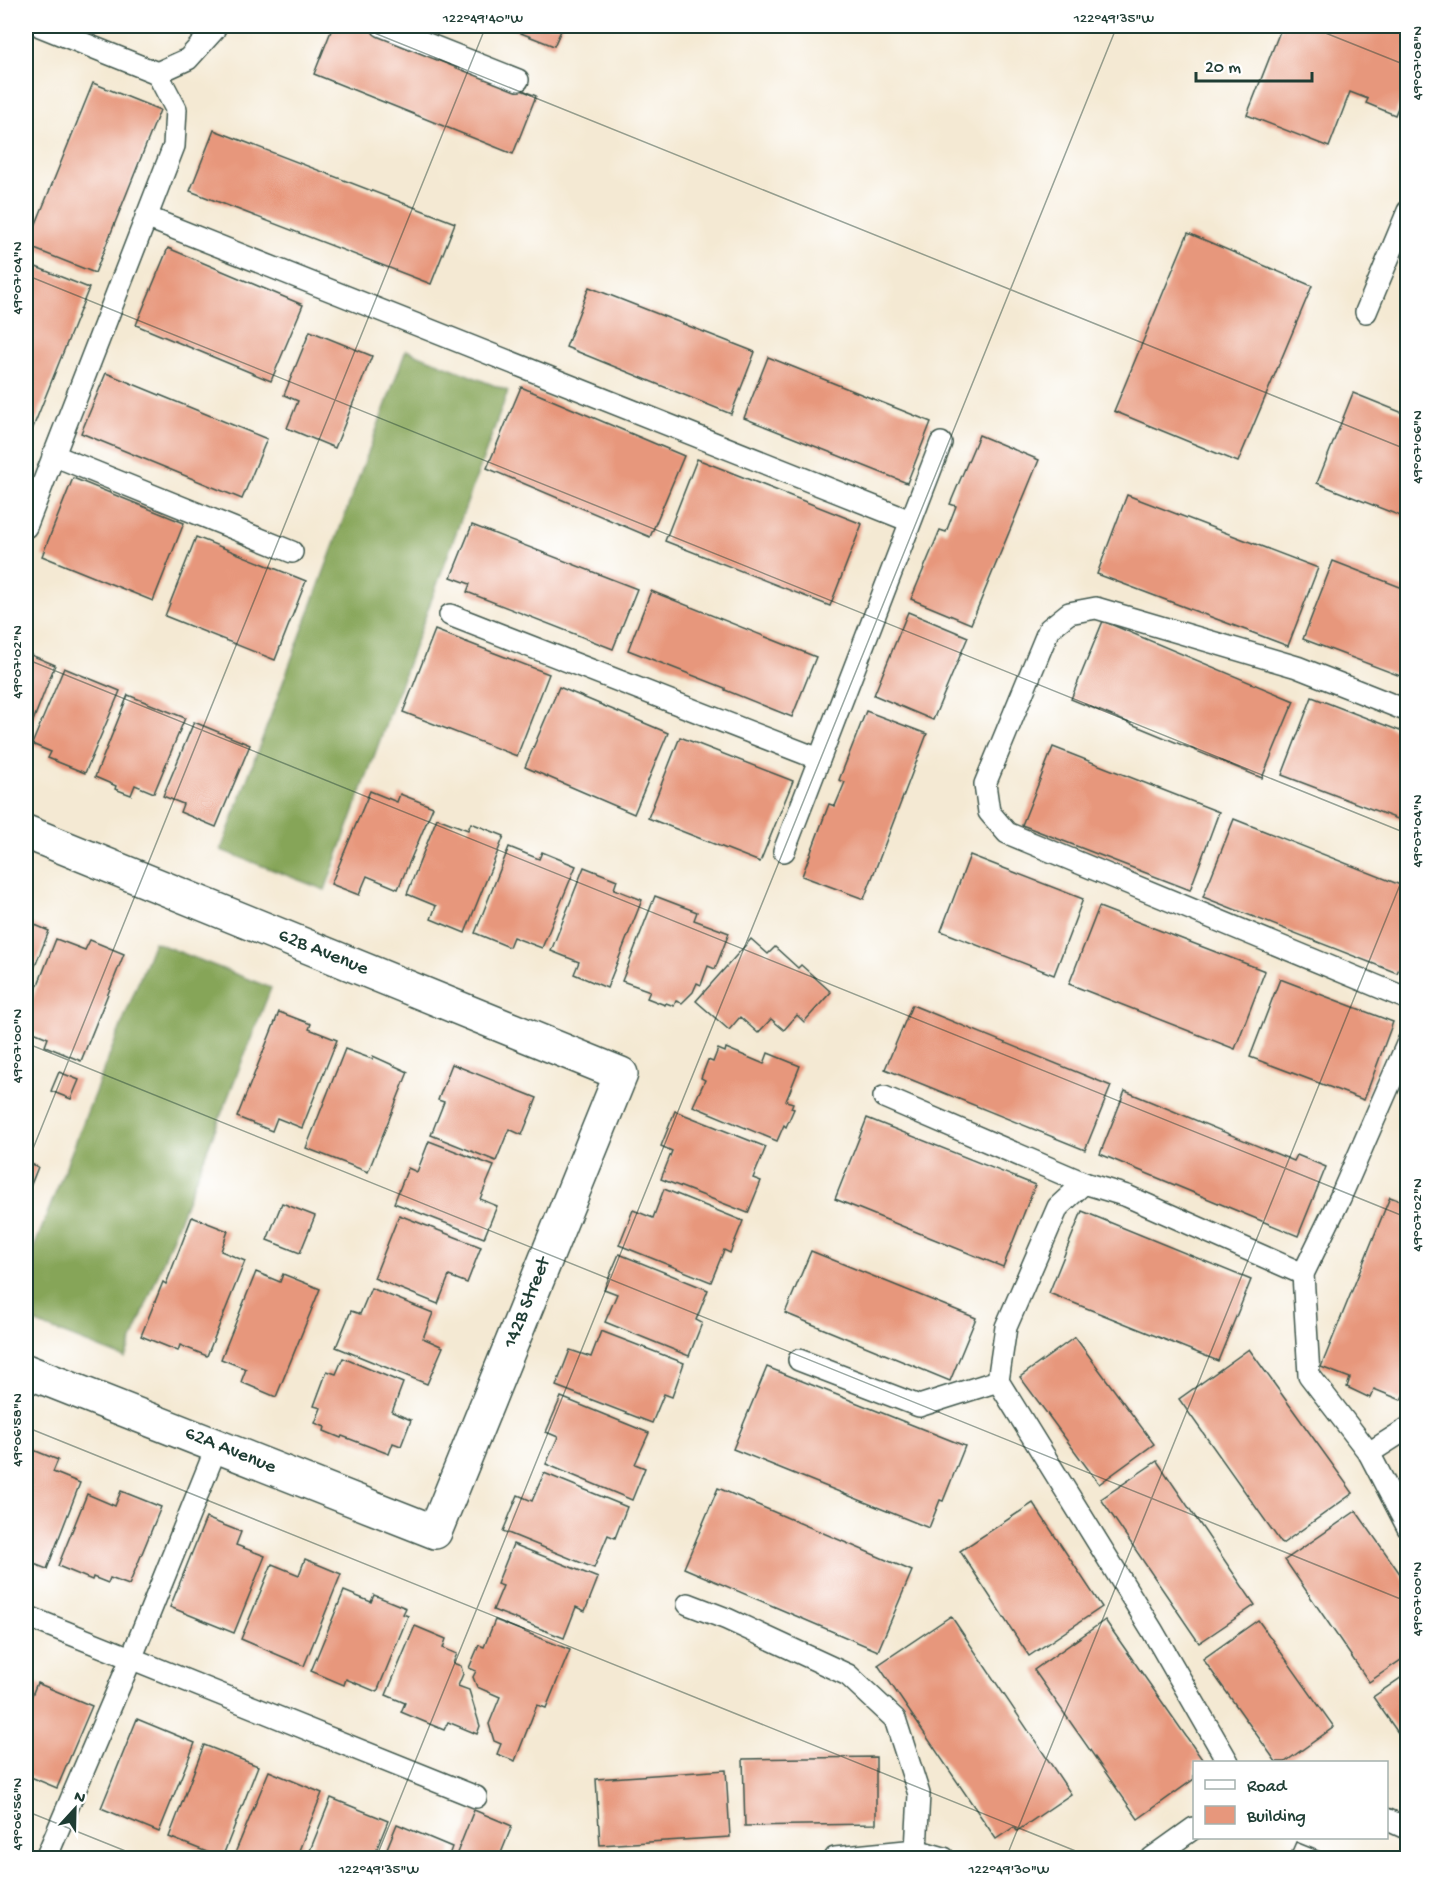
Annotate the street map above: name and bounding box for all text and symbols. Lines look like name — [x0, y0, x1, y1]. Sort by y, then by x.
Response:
text: 122°49'40"W — [442, 10, 524, 28]
text: 122°49'35"W — [1073, 10, 1155, 28]
text: 49°07'08"N — [1409, 26, 1427, 100]
scale bar — [1196, 45, 1312, 83]
text: 20 m — [1205, 58, 1241, 79]
text: 49°07'04"N — [9, 241, 27, 315]
text: 49°07'06"N — [1409, 410, 1427, 484]
text: 49°07'02"N — [9, 625, 27, 699]
text: 49°07'04"N — [1409, 794, 1427, 868]
street label: 62B Avenue — [275, 925, 372, 982]
text: 49°07'00"N — [9, 1009, 27, 1083]
text: 49°07'02"N — [1409, 1178, 1427, 1252]
street label: 142B Street — [499, 1253, 557, 1353]
text: 49°06'58"N — [9, 1393, 27, 1467]
street label: 62A Avenue — [181, 1422, 280, 1480]
text: 49°07'00"N — [1409, 1562, 1427, 1636]
legend — [1193, 1761, 1388, 1839]
text: 49°06'56"N — [9, 1777, 27, 1850]
text: Road — [1247, 1777, 1288, 1798]
north arrow — [45, 1779, 105, 1839]
text: N — [71, 1788, 88, 1809]
text: Building — [1246, 1807, 1306, 1828]
text: 122°49'35"W — [338, 1861, 420, 1879]
text: 122°49'30"W — [967, 1861, 1050, 1879]

